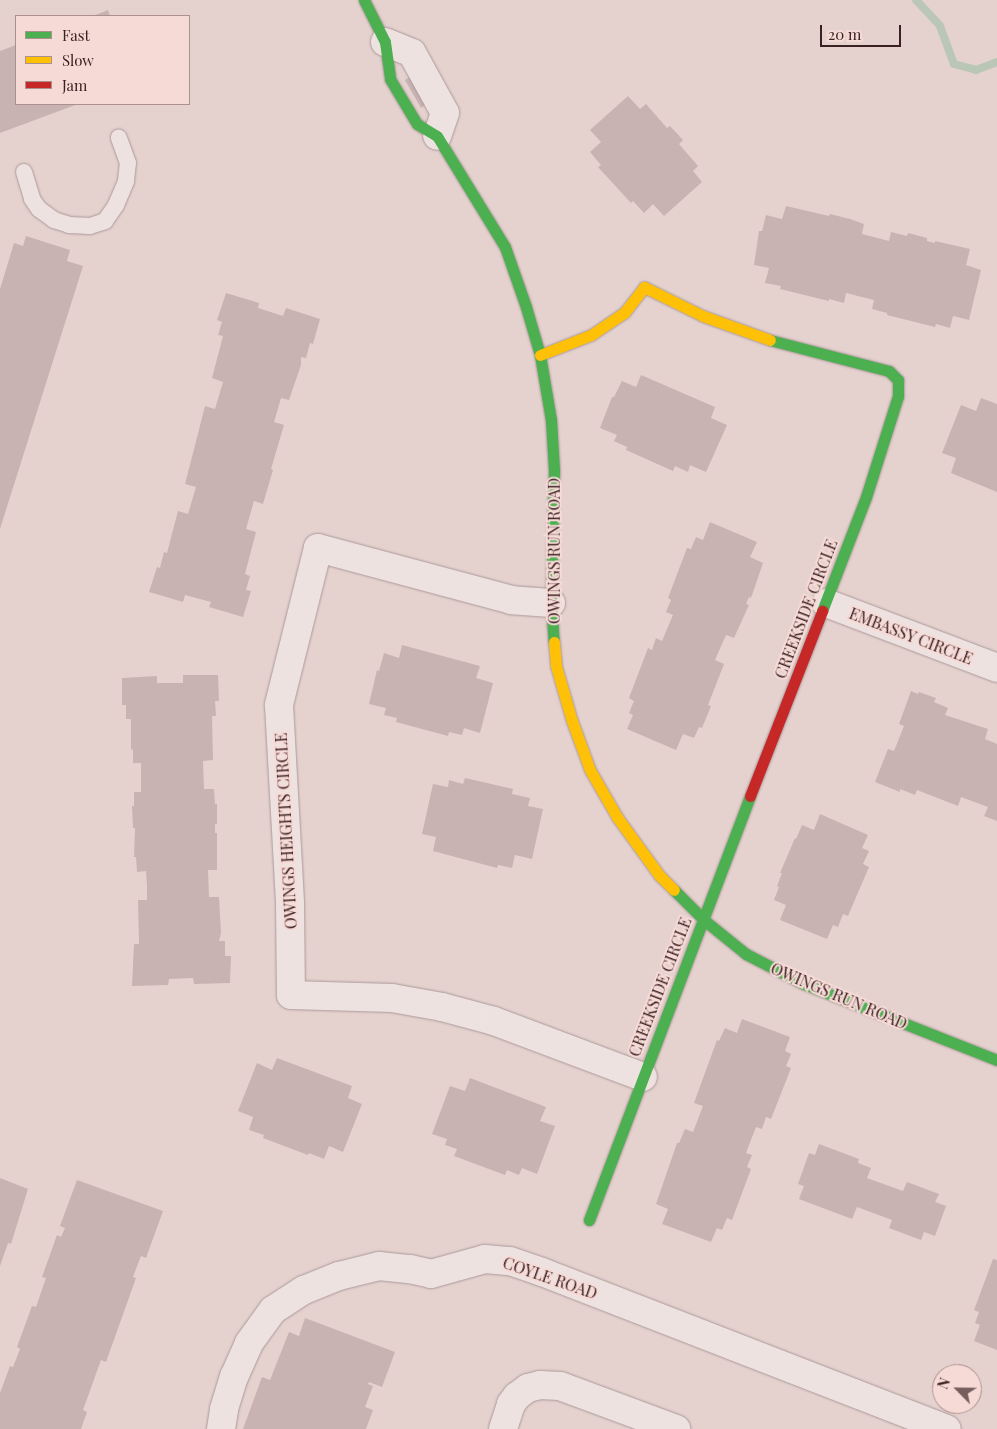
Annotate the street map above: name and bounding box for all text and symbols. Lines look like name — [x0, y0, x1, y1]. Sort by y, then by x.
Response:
legend — [15, 15, 190, 105]
scale bar — [822, 15, 903, 47]
text: 20 m — [828, 24, 861, 44]
text: Fast — [62, 25, 90, 45]
text: Slow — [62, 50, 94, 70]
text: Jam — [62, 75, 87, 95]
street label: OWINGS RUN ROAD — [544, 478, 564, 624]
street label: CREEKSIDE CIRCLE — [771, 537, 841, 681]
street label: EMBASSY CIRCLE — [846, 604, 976, 668]
street label: OWINGS HEIGHTS CIRCLE — [271, 732, 301, 930]
street label: CREEKSIDE CIRCLE — [625, 915, 695, 1059]
street label: OWINGS RUN ROAD — [768, 959, 910, 1033]
street label: COYLE ROAD — [500, 1253, 600, 1303]
north arrow — [932, 1364, 982, 1414]
text: N — [933, 1375, 954, 1392]

